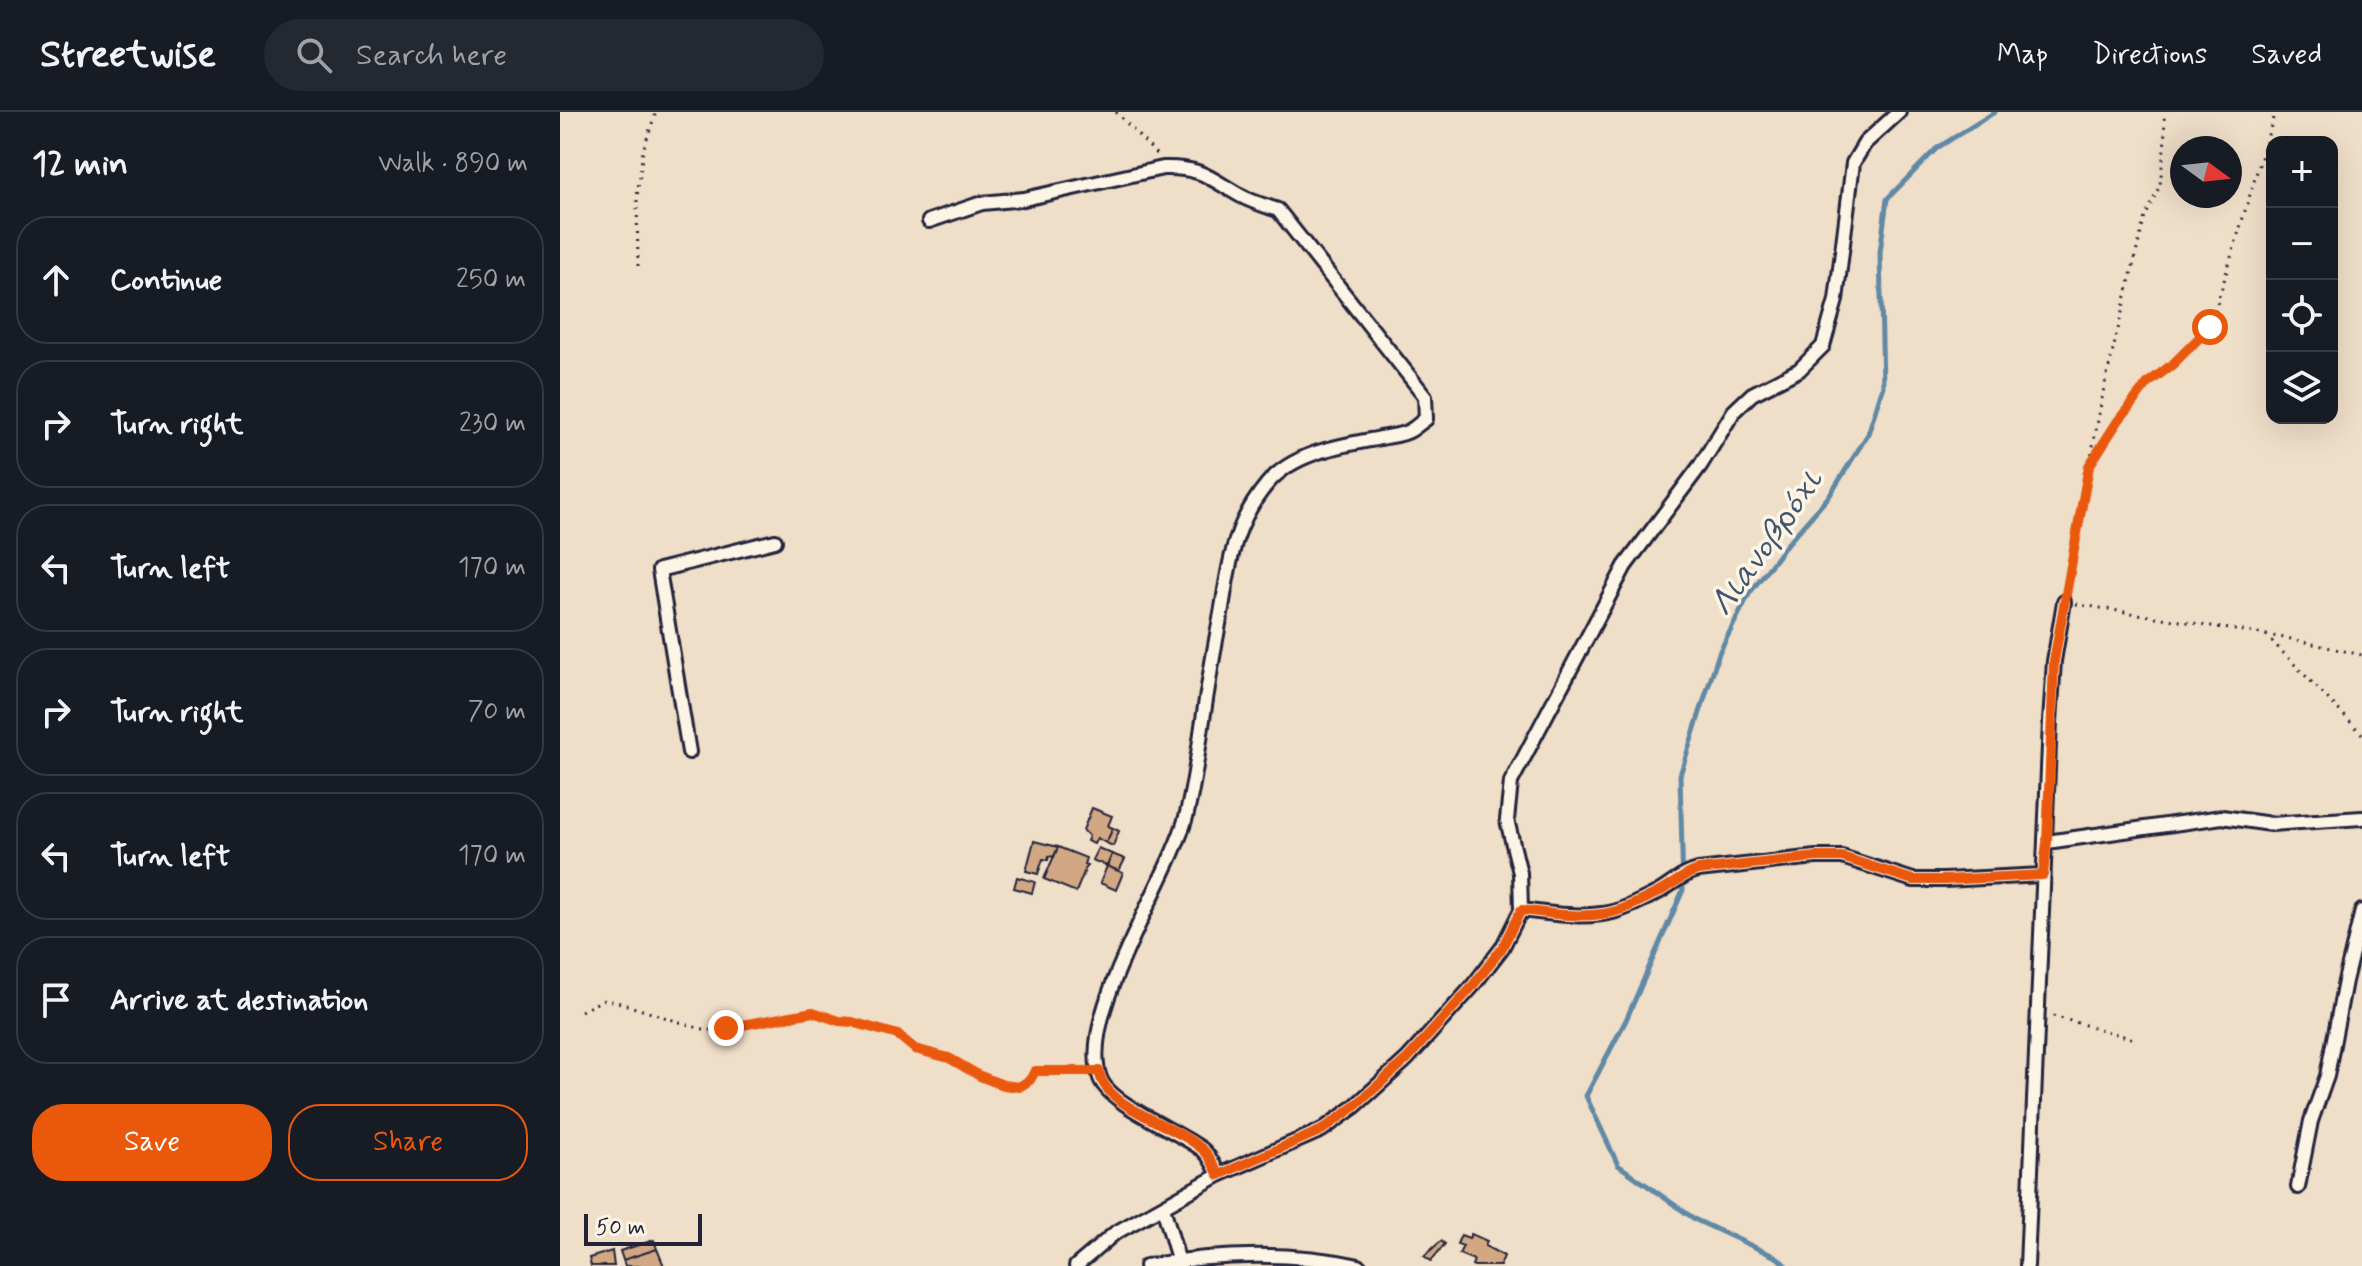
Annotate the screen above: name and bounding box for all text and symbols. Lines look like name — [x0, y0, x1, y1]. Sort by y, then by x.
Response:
search box — [264, 19, 824, 91]
text: Streetwise — [40, 31, 216, 80]
icon: search — [292, 33, 336, 77]
text: Search here — [356, 36, 507, 75]
text: Map — [1997, 37, 2048, 74]
text: Directions — [2092, 37, 2207, 74]
text: Saved — [2251, 37, 2322, 74]
north arrow — [2170, 136, 2242, 208]
map controls — [2266, 136, 2338, 424]
button: + — [2266, 136, 2338, 208]
text: 12 min — [32, 142, 128, 187]
text: Walk · 890 m — [378, 147, 528, 181]
button: − — [2266, 208, 2338, 280]
icon: ahead — [34, 258, 78, 302]
text: Continue — [110, 261, 222, 300]
text: 250 m — [456, 263, 526, 297]
button: locate — [2266, 280, 2338, 352]
route start — [2192, 309, 2228, 345]
button: layers — [2266, 352, 2338, 424]
icon: right — [34, 402, 78, 446]
text: Turn right — [110, 405, 243, 444]
text: 230 m — [459, 407, 526, 441]
water label: Λιανοβρόχι — [1700, 460, 1835, 626]
icon: left — [34, 546, 78, 590]
text: Turn left — [110, 549, 230, 588]
text: 170 m — [458, 551, 526, 585]
icon: right — [34, 690, 78, 734]
text: Turn right — [110, 693, 243, 732]
text: 70 m — [468, 695, 526, 729]
icon: left — [34, 834, 78, 878]
text: Turn left — [110, 837, 230, 876]
text: 170 m — [458, 839, 526, 873]
icon: arrive — [34, 978, 78, 1022]
text: Arrive at destination — [110, 981, 368, 1020]
route end — [708, 1010, 744, 1046]
button: Save — [32, 1104, 272, 1181]
button: Share — [288, 1104, 528, 1181]
scale bar — [584, 1210, 702, 1246]
text: 50 m — [596, 1214, 645, 1242]

